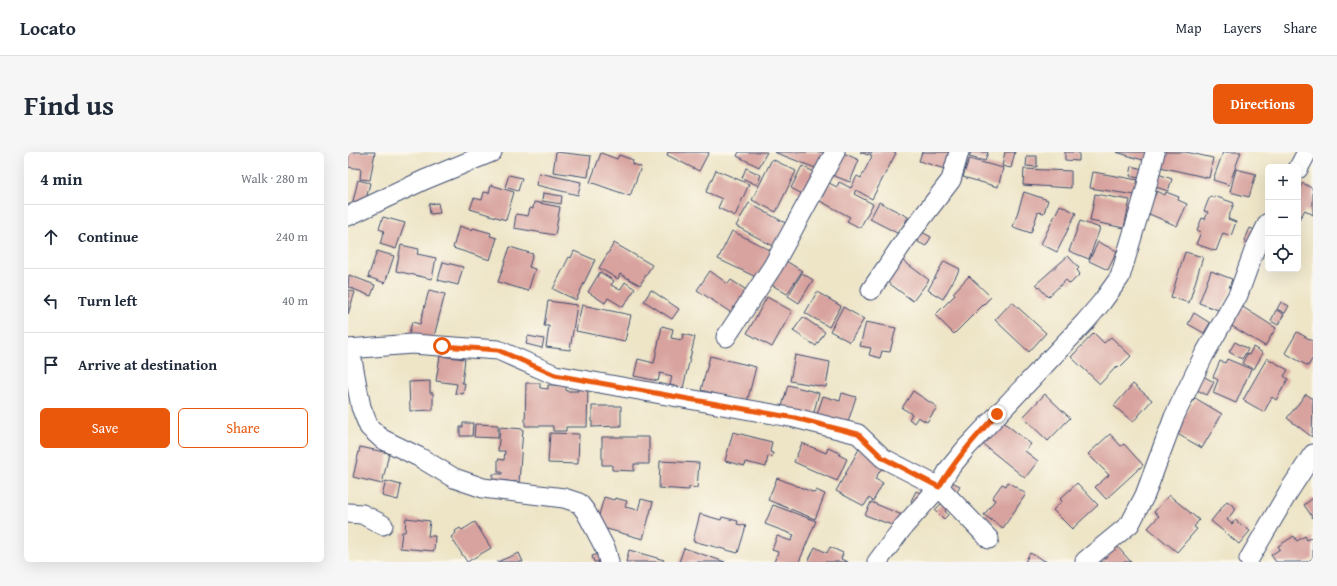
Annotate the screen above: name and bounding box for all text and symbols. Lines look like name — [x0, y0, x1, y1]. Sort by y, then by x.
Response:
text: Locato — [20, 14, 76, 42]
text: Map — [1176, 18, 1202, 38]
text: Layers — [1224, 18, 1262, 38]
text: Share — [1284, 18, 1317, 38]
text: Find us — [24, 84, 114, 125]
button: Directions — [1213, 84, 1313, 124]
map controls — [1265, 164, 1301, 272]
button: + — [1265, 164, 1301, 200]
text: 4 min — [40, 166, 82, 191]
text: Walk · 280 m — [241, 169, 308, 188]
button: − — [1265, 200, 1301, 236]
icon: ahead — [40, 226, 62, 248]
text: Continue — [78, 226, 139, 247]
text: 240 m — [276, 227, 308, 246]
button: locate — [1265, 236, 1301, 272]
icon: left — [40, 290, 62, 312]
text: Turn left — [78, 290, 137, 311]
text: 40 m — [282, 291, 308, 310]
route start — [433, 337, 451, 355]
icon: arrive — [40, 354, 62, 376]
text: Arrive at destination — [78, 354, 217, 375]
route end — [988, 405, 1006, 423]
button: Save — [40, 408, 170, 448]
button: Share — [178, 408, 308, 448]

